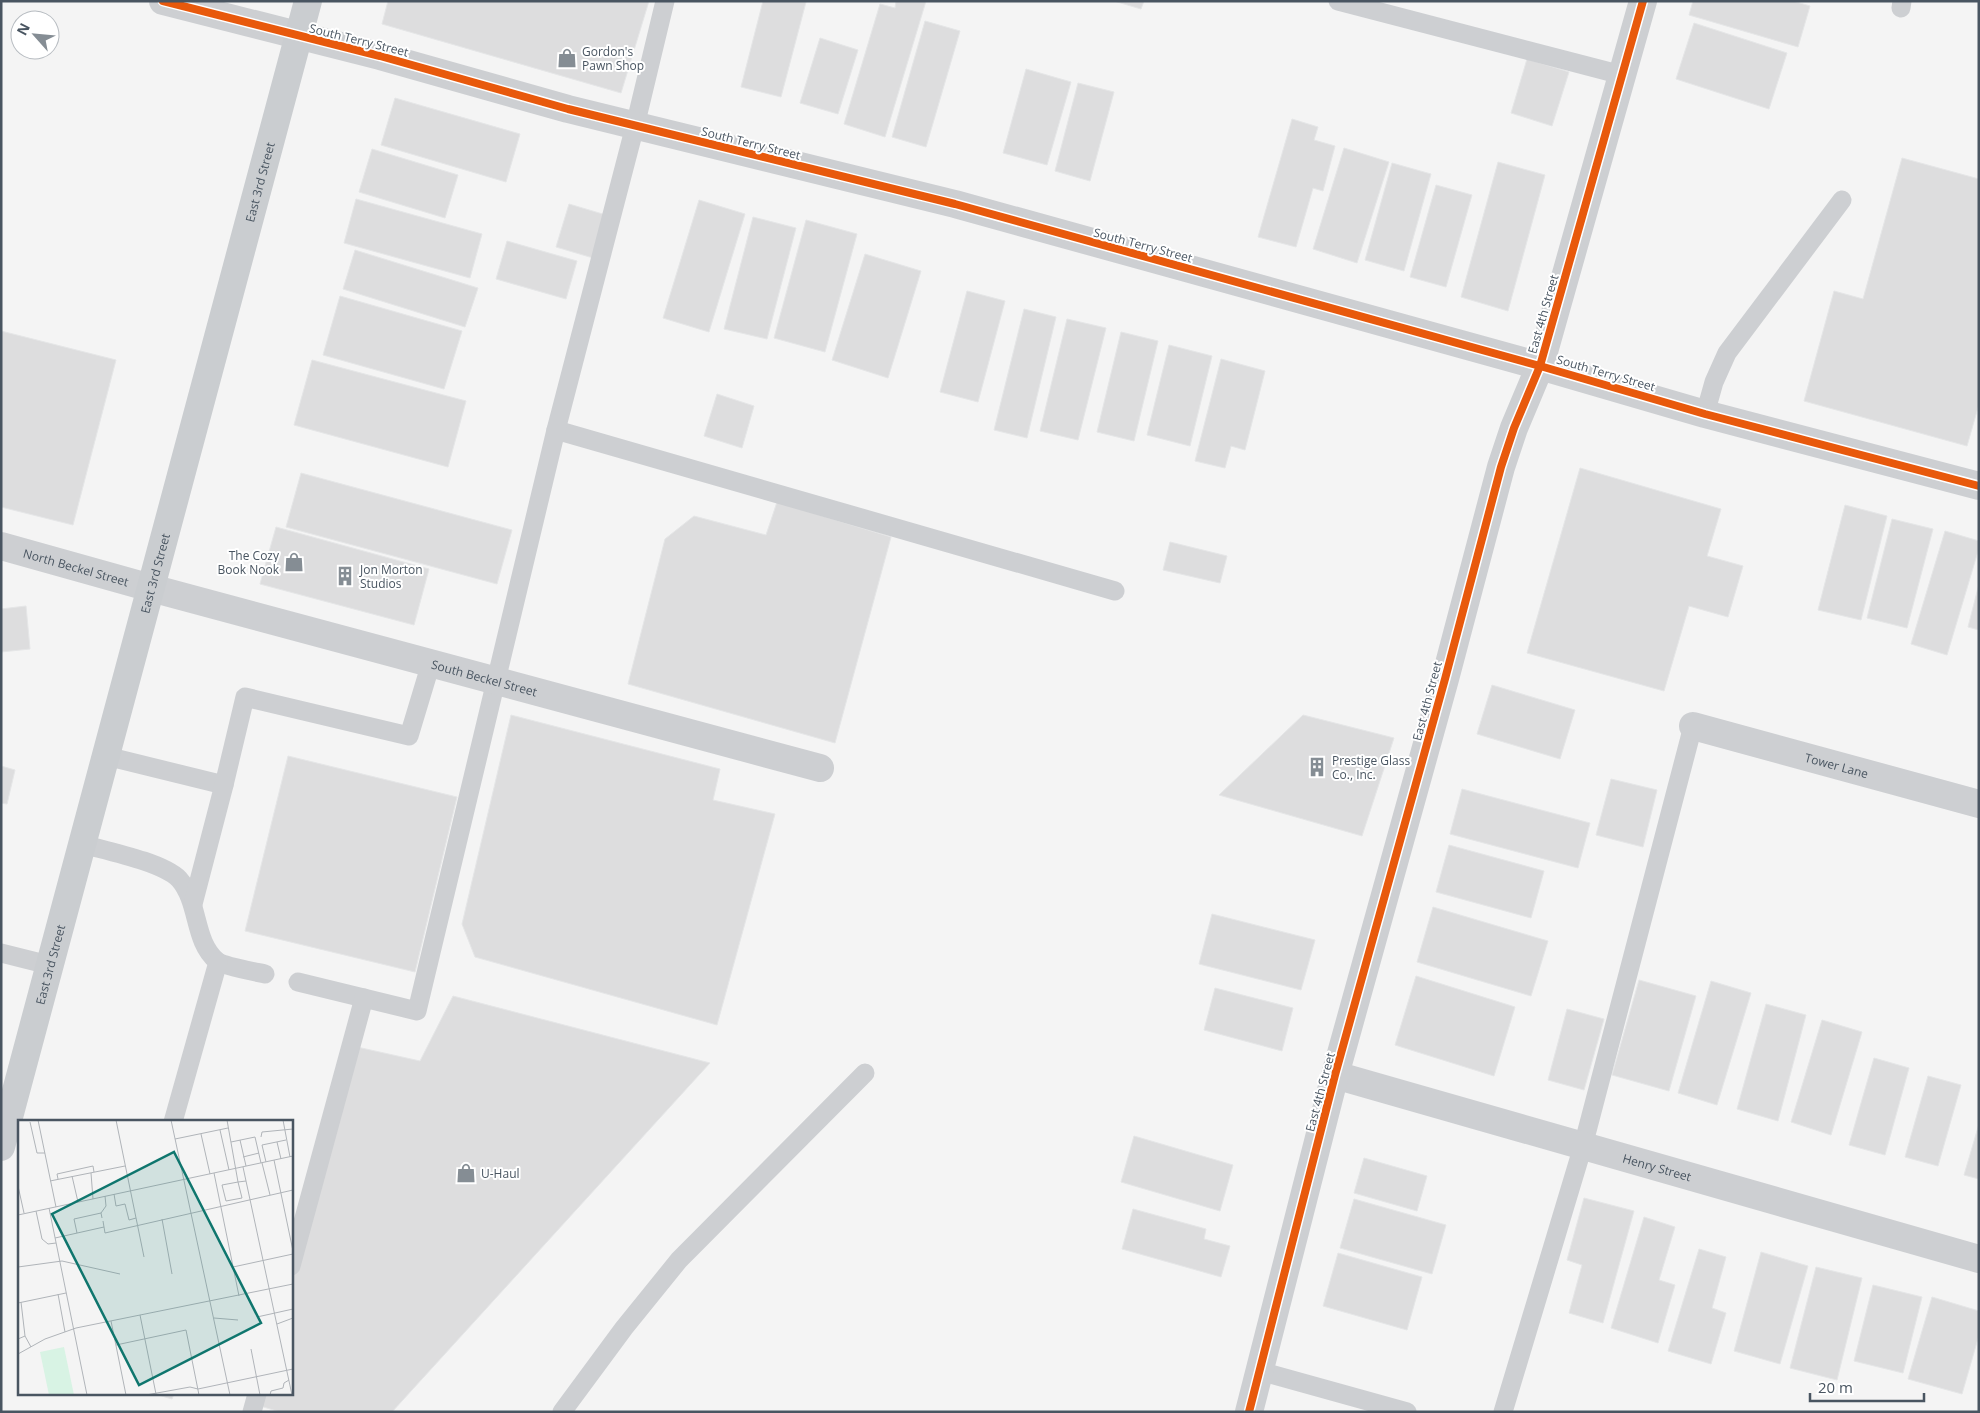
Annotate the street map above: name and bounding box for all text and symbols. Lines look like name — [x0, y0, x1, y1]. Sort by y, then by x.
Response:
north arrow — [10, 10, 60, 60]
text: N — [12, 19, 34, 38]
street label: South Terry Street — [308, 19, 410, 61]
place label: Gordon's Pawn Shop — [582, 43, 644, 74]
shop icon: Gordon's Pawn Shop — [556, 47, 578, 69]
street label: South Terry Street — [700, 122, 802, 164]
street label: East 3rd Street — [241, 140, 278, 224]
street label: South Terry Street — [1092, 224, 1194, 266]
street label: East 4th Street — [1524, 272, 1562, 356]
street label: South Terry Street — [1555, 351, 1657, 395]
street label: East 3rd Street — [136, 531, 174, 615]
street label: North Beckel Street — [21, 544, 131, 590]
place label: The Cozy Book Nook — [218, 547, 280, 578]
shop icon: The Cozy Book Nook — [283, 551, 305, 573]
place label: Jon Morton Studios — [359, 561, 423, 592]
building icon: Jon Morton Studios — [334, 565, 356, 587]
street label: South Beckel Street — [430, 655, 539, 700]
street label: East 4th Street — [1408, 659, 1446, 743]
street label: Tower Lane — [1803, 748, 1871, 782]
place label: Prestige Glass Co., Inc. — [1332, 752, 1410, 783]
building icon: Prestige Glass Co., Inc. — [1306, 756, 1328, 778]
street label: East 3rd Street — [31, 922, 69, 1006]
street label: East 4th Street — [1301, 1050, 1339, 1134]
inset map — [18, 1120, 292, 1396]
street label: Henry Street — [1621, 1149, 1693, 1185]
shop icon: U-Haul — [455, 1162, 477, 1184]
place label: U-Haul — [481, 1165, 520, 1182]
scale bar — [1810, 1370, 1924, 1402]
text: 20 m — [1818, 1377, 1853, 1397]

